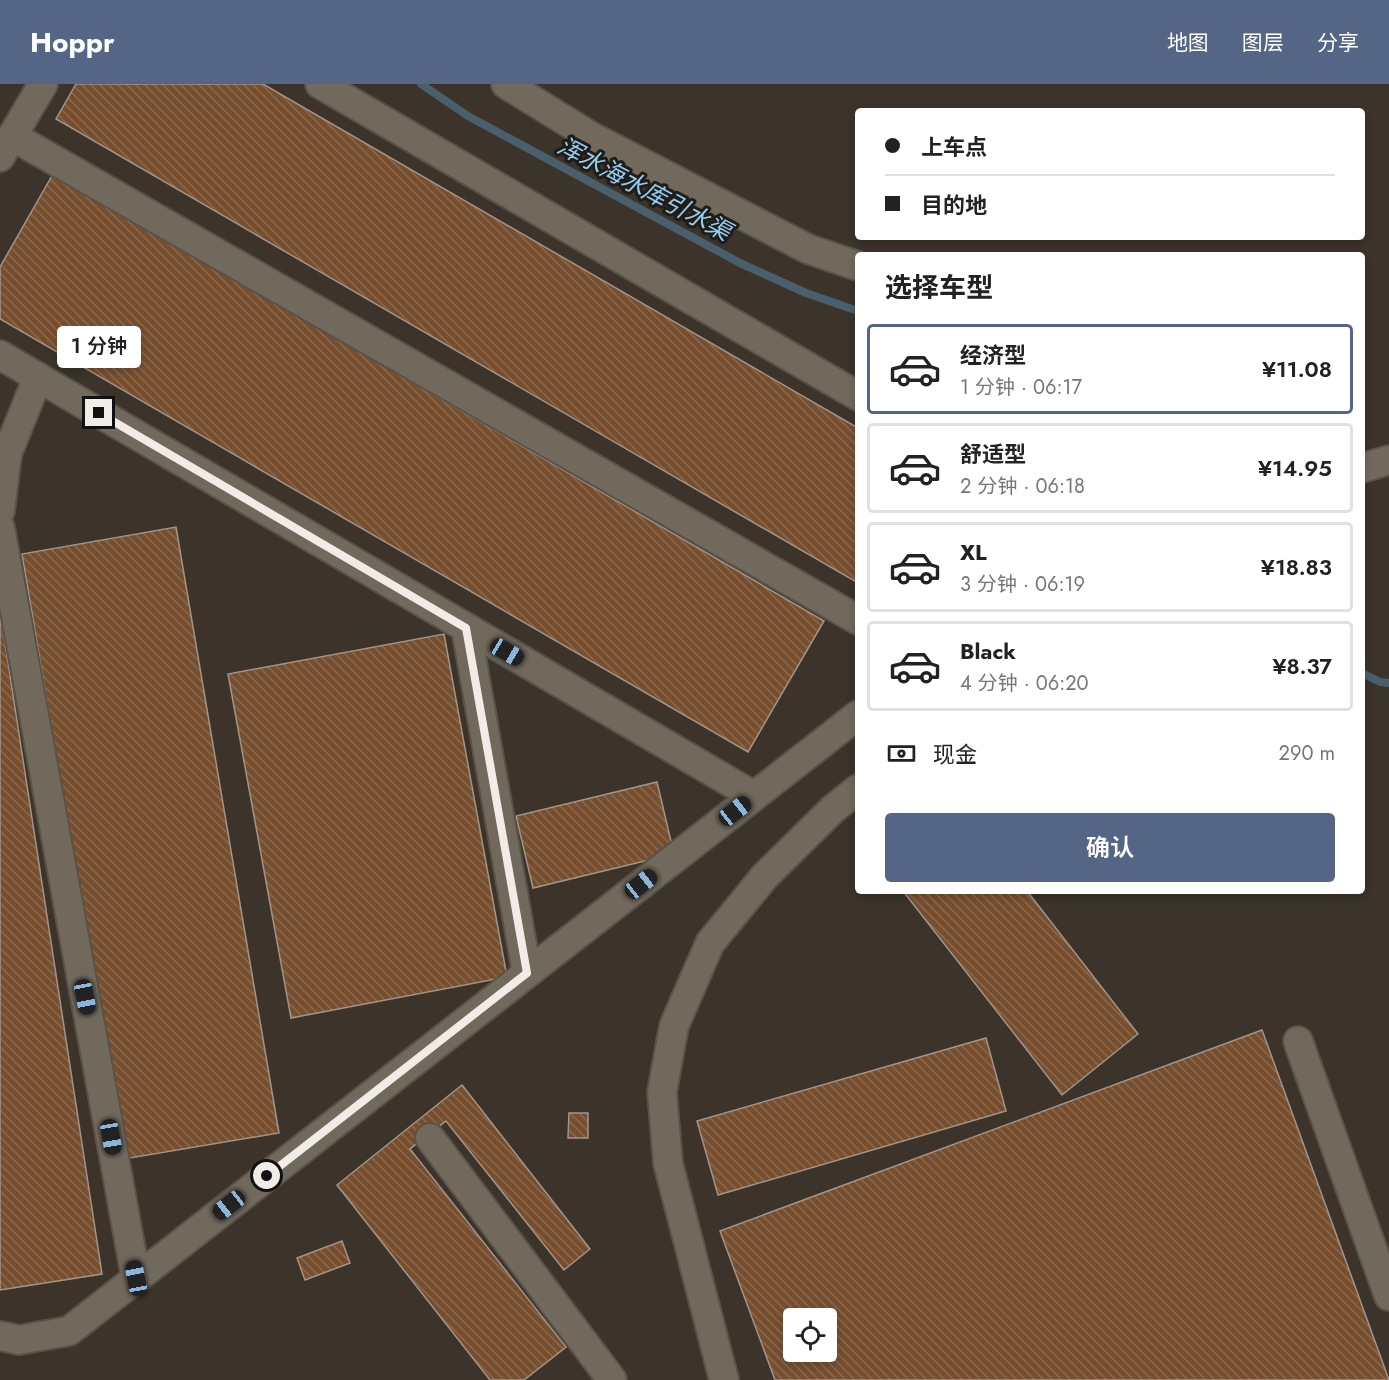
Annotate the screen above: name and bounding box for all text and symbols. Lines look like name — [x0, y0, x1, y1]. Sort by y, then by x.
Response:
text: Hoppr — [30, 22, 115, 63]
text: 地图 — [1167, 28, 1209, 58]
text: 图层 — [1242, 28, 1284, 58]
text: 分享 — [1317, 28, 1359, 58]
water label: 浑水海水库引水渠 — [551, 128, 740, 250]
text: 上车点 — [921, 131, 987, 163]
text: 目的地 — [921, 189, 987, 221]
text: 选择车型 — [885, 268, 993, 307]
callout: 1 分钟 — [57, 326, 141, 368]
text: 1 分钟 — [71, 332, 127, 361]
text: 经济型 — [960, 339, 1026, 371]
icon: car — [888, 342, 942, 396]
text: ¥11.08 — [1262, 353, 1332, 385]
text: 1 分钟 · 06:17 — [960, 373, 1082, 402]
route end — [85, 399, 112, 426]
text: 舒适型 — [960, 438, 1026, 470]
icon: car — [888, 441, 942, 495]
text: ¥14.95 — [1258, 452, 1332, 484]
text: 2 分钟 · 06:18 — [960, 472, 1085, 501]
text: XL — [960, 536, 987, 568]
icon: car — [888, 540, 942, 594]
text: ¥18.83 — [1261, 551, 1332, 583]
text: 3 分钟 · 06:19 — [960, 570, 1085, 599]
car — [487, 635, 527, 669]
text: Black — [960, 635, 1016, 667]
icon: car — [888, 639, 942, 693]
text: ¥8.37 — [1273, 650, 1332, 682]
text: 4 分钟 · 06:20 — [960, 669, 1089, 698]
icon: cash — [885, 737, 918, 770]
text: 现金 — [933, 738, 977, 770]
text: 290 m — [1279, 739, 1335, 768]
car — [715, 793, 755, 829]
button: 确认 — [885, 813, 1335, 882]
car — [621, 866, 661, 902]
car — [73, 978, 97, 1016]
car — [99, 1118, 123, 1156]
route start — [253, 1162, 280, 1189]
car — [209, 1187, 249, 1223]
car — [124, 1259, 148, 1297]
map controls — [783, 1308, 837, 1362]
button: locate — [783, 1308, 837, 1362]

